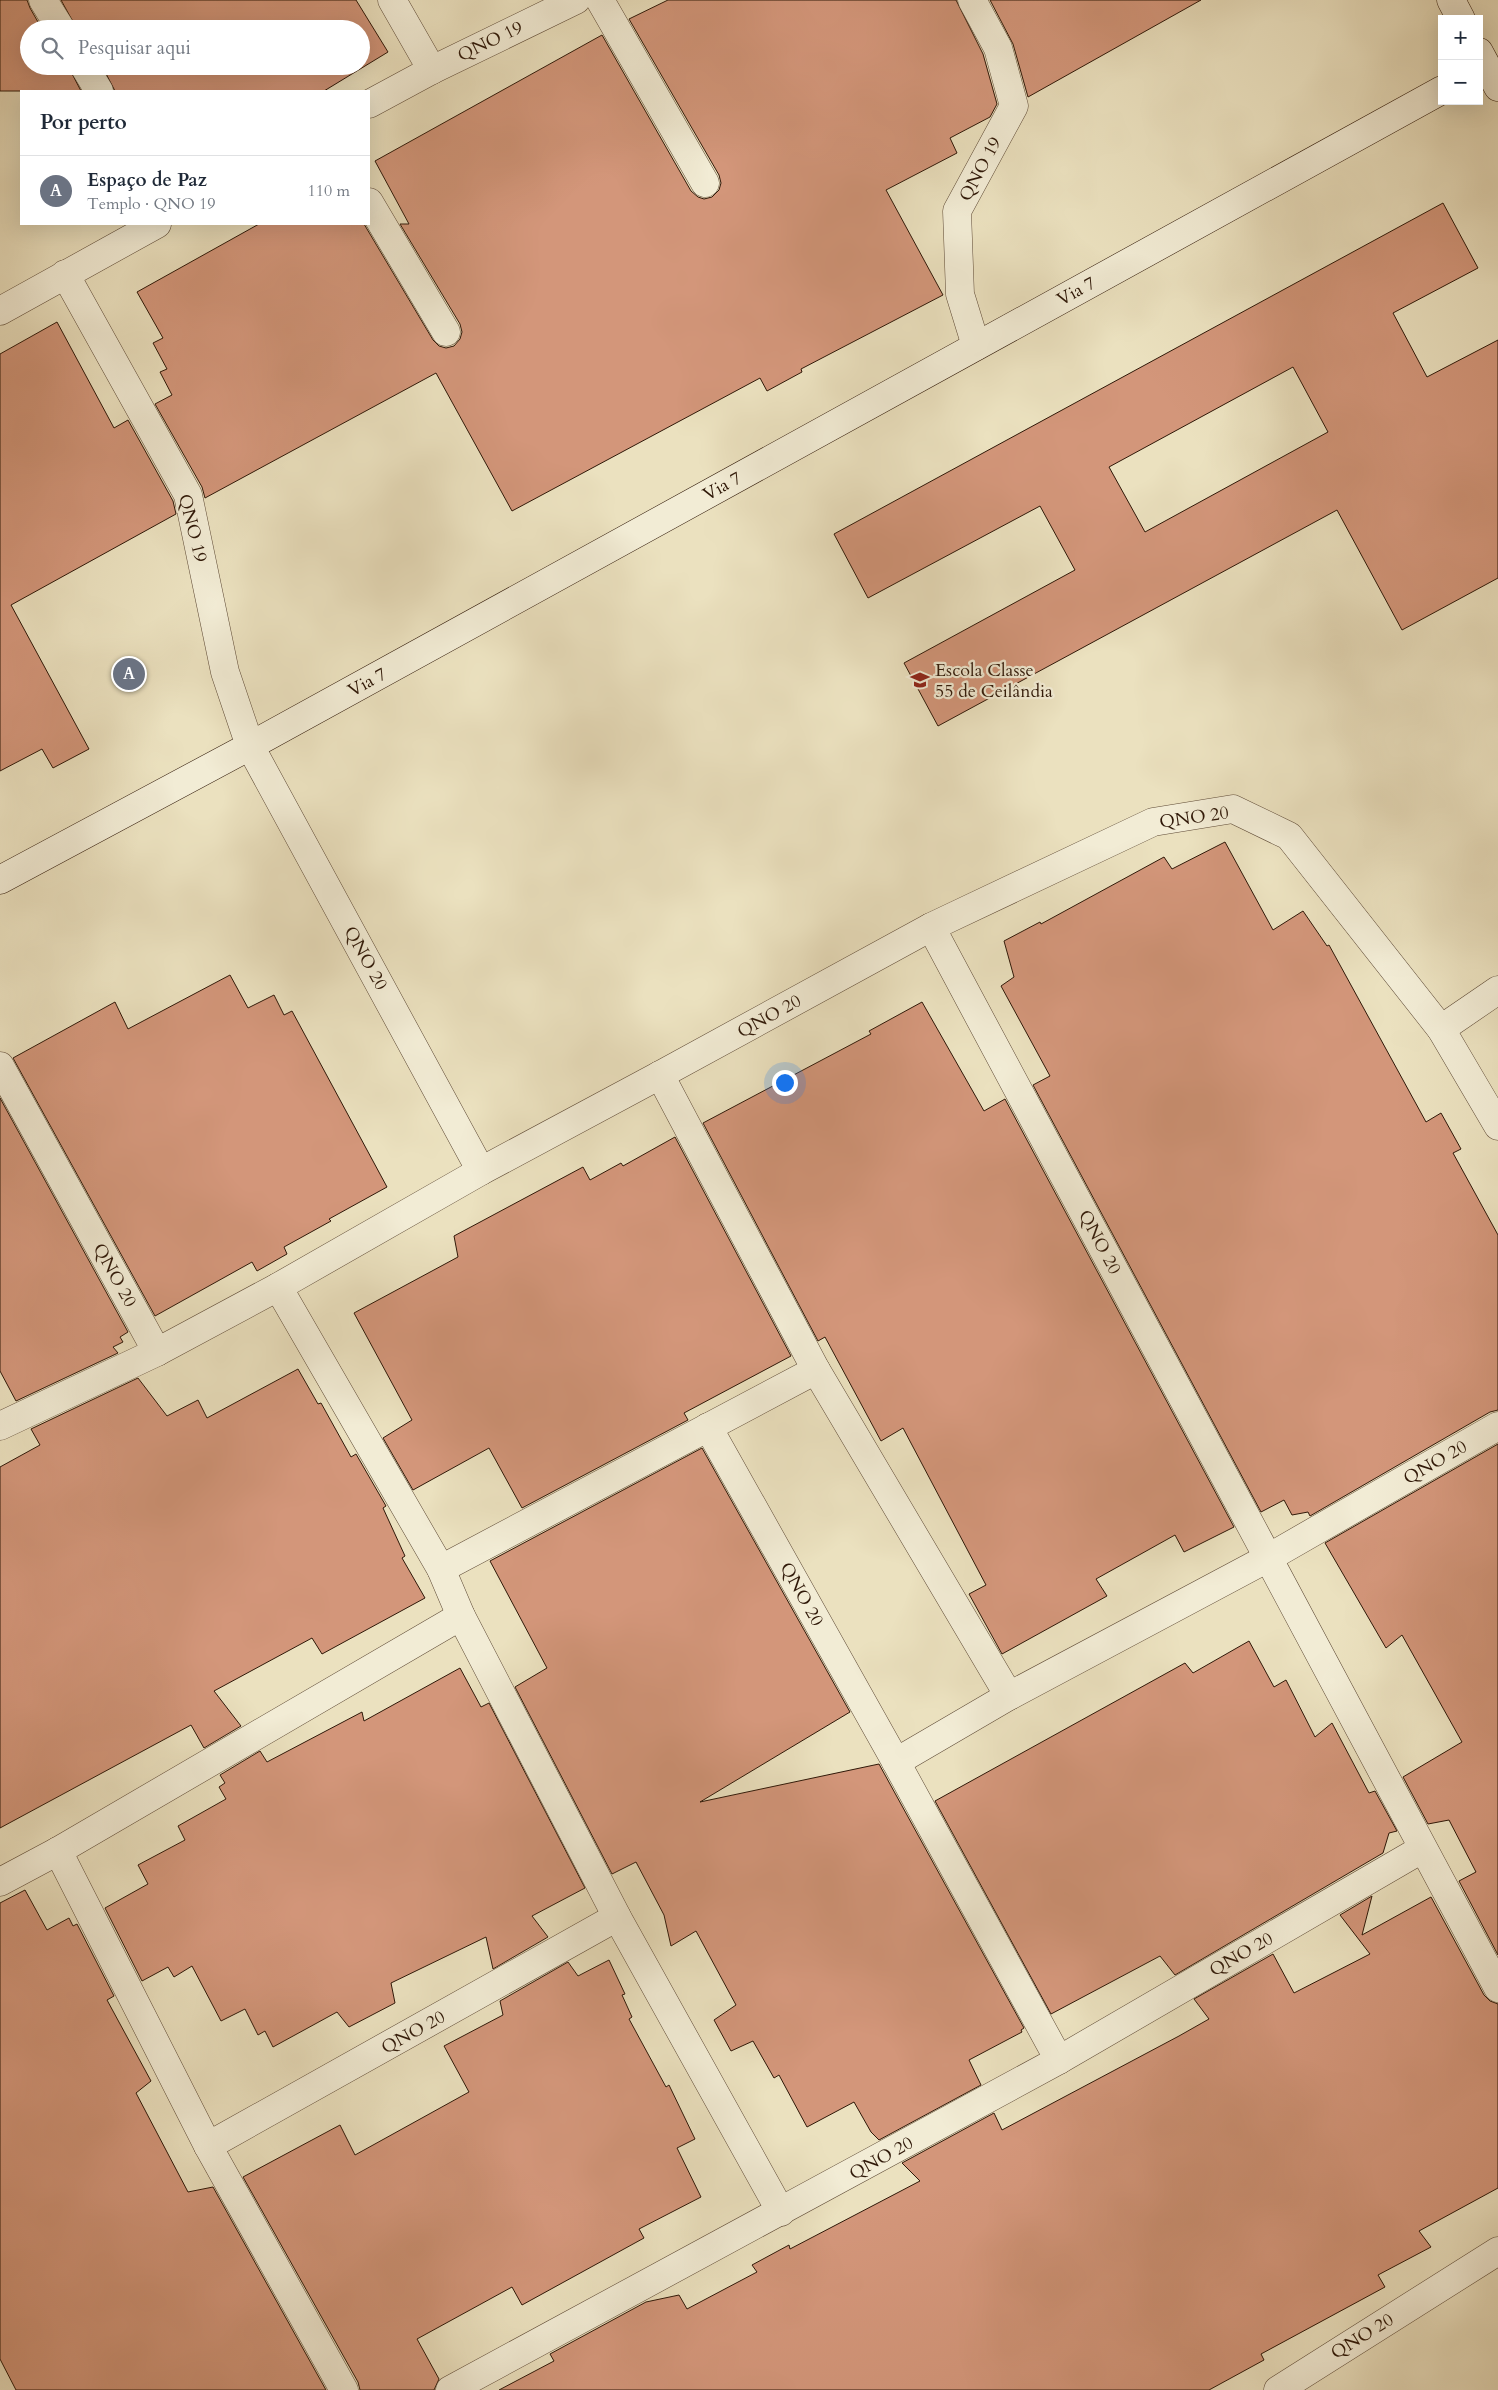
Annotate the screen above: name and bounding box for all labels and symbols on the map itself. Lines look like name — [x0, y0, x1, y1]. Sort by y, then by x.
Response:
street label: QNO 19 — [453, 15, 527, 68]
street label: QNO 19 — [953, 133, 1008, 206]
street label: Via 7 — [1053, 271, 1100, 312]
street label: Via 7 — [699, 466, 746, 507]
street label: QNO 19 — [172, 491, 213, 565]
pin: A — [113, 655, 145, 693]
place label: Escola Classe 55 de Ceilândia — [935, 658, 1053, 704]
street label: Via 7 — [344, 662, 391, 703]
school or university icon: Escola Classe 55 de Ceilândia — [909, 669, 931, 691]
street label: QNO 20 — [1158, 800, 1230, 835]
street label: QNO 20 — [338, 922, 393, 995]
street label: QNO 20 — [733, 989, 806, 1044]
your location — [772, 1070, 798, 1096]
street label: QNO 20 — [1072, 1206, 1127, 1279]
street label: QNO 20 — [87, 1239, 142, 1312]
street label: QNO 20 — [1399, 1434, 1472, 1491]
street label: QNO 20 — [774, 1558, 829, 1631]
street label: QNO 20 — [1205, 1926, 1278, 1983]
street label: QNO 20 — [377, 2005, 450, 2060]
street label: QNO 20 — [845, 2131, 918, 2186]
street label: QNO 20 — [1326, 2307, 1398, 2365]

